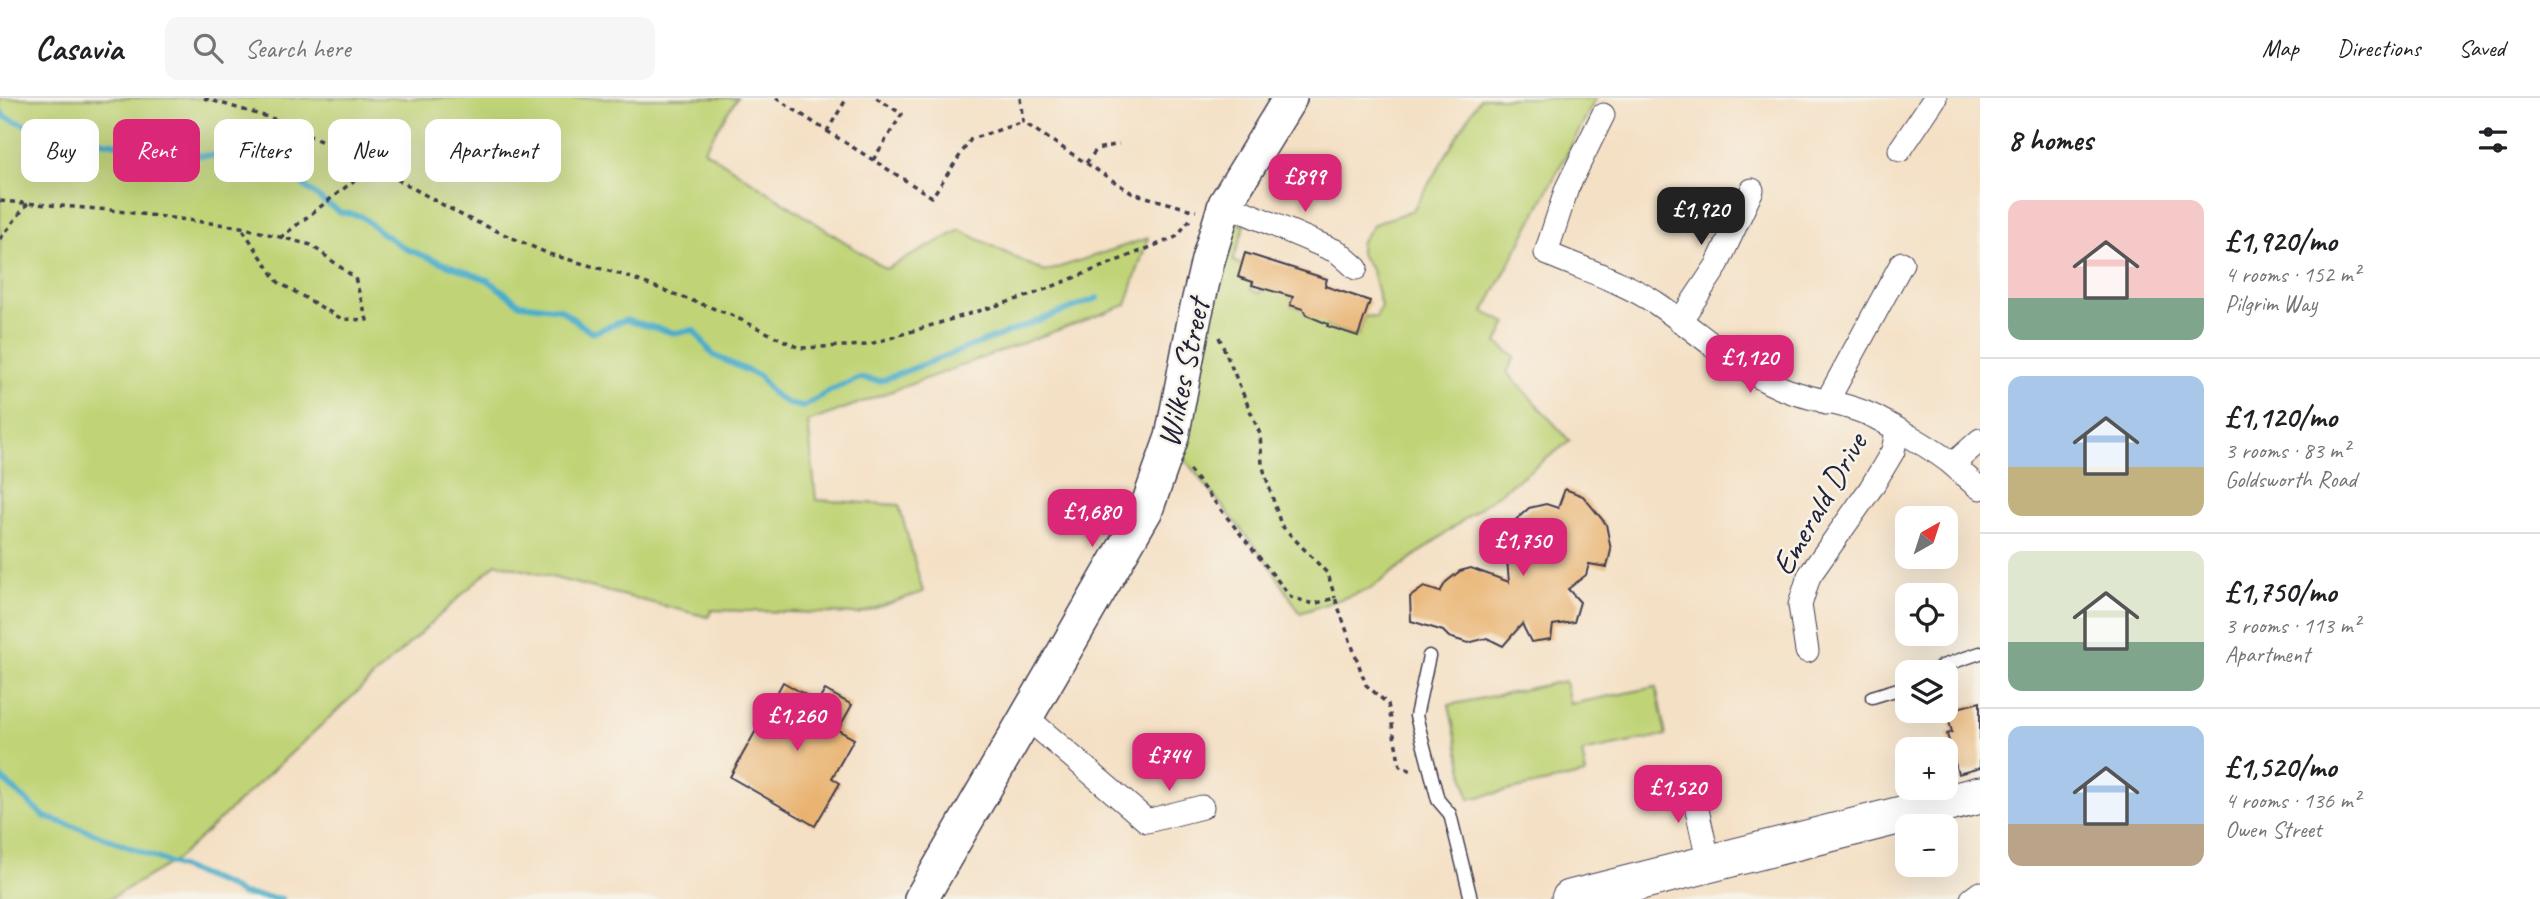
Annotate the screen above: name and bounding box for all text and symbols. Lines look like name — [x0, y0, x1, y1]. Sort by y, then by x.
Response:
search box — [165, 17, 655, 80]
text: Casavia — [35, 27, 123, 69]
icon: search — [189, 29, 227, 67]
text: Search here — [245, 32, 351, 65]
text: Map — [2262, 33, 2299, 63]
text: Directions — [2337, 33, 2420, 63]
text: Saved — [2458, 33, 2505, 63]
chip: Buy — [21, 119, 99, 182]
chip: Rent — [113, 119, 200, 182]
chip: Filters — [214, 119, 314, 182]
chip: New — [328, 119, 411, 182]
chip: Apartment — [425, 119, 561, 182]
text: 8 homes — [2008, 121, 2093, 159]
icon: filters — [2474, 121, 2512, 159]
pin: £899 — [1264, 155, 1346, 214]
text: £899 — [1285, 162, 1325, 191]
pin: £1,920 — [1644, 188, 1758, 247]
text: £1,920 — [1673, 195, 1729, 224]
text: £1,920/mo — [2225, 222, 2337, 260]
icon: home — [2064, 228, 2148, 312]
text: 4 rooms · 152 m² — [2225, 260, 2360, 289]
text: Pilgrim Way — [2225, 289, 2317, 318]
street label: Wilkes Street — [1147, 291, 1220, 451]
pin: £1,120 — [1693, 336, 1807, 395]
text: £1,120 — [1722, 343, 1778, 372]
text: £1,120/mo — [2225, 398, 2337, 436]
icon: home — [2064, 404, 2148, 488]
street label: Emerald Drive — [1762, 424, 1878, 583]
text: 3 rooms · 83 m² — [2225, 436, 2349, 465]
text: Goldsworth Road — [2225, 465, 2357, 494]
pin: £1,680 — [1035, 490, 1149, 549]
text: £1,680 — [1064, 497, 1120, 526]
north arrow — [1895, 506, 1958, 569]
map controls — [1895, 506, 1958, 877]
pin: £1,750 — [1466, 518, 1580, 578]
text: £1,750 — [1495, 526, 1551, 555]
text: £1,750/mo — [2225, 573, 2336, 611]
icon: home — [2064, 579, 2148, 663]
button: locate — [1895, 583, 1958, 646]
text: 3 rooms · 113 m² — [2225, 611, 2360, 640]
text: Apartment — [2225, 640, 2310, 669]
button: layers — [1895, 660, 1958, 723]
pin: £1,260 — [740, 694, 854, 753]
text: £1,260 — [769, 701, 825, 730]
pin: £744 — [1128, 734, 1210, 793]
button: + — [1895, 737, 1958, 800]
text: £744 — [1148, 741, 1190, 770]
text: £1,520/mo — [2225, 748, 2336, 786]
icon: home — [2064, 754, 2148, 838]
pin: £1,520 — [1621, 766, 1735, 825]
text: £1,520 — [1650, 773, 1706, 802]
text: 4 rooms · 136 m² — [2225, 786, 2360, 815]
button: − — [1895, 814, 1958, 877]
text: Owen Street — [2225, 815, 2322, 844]

